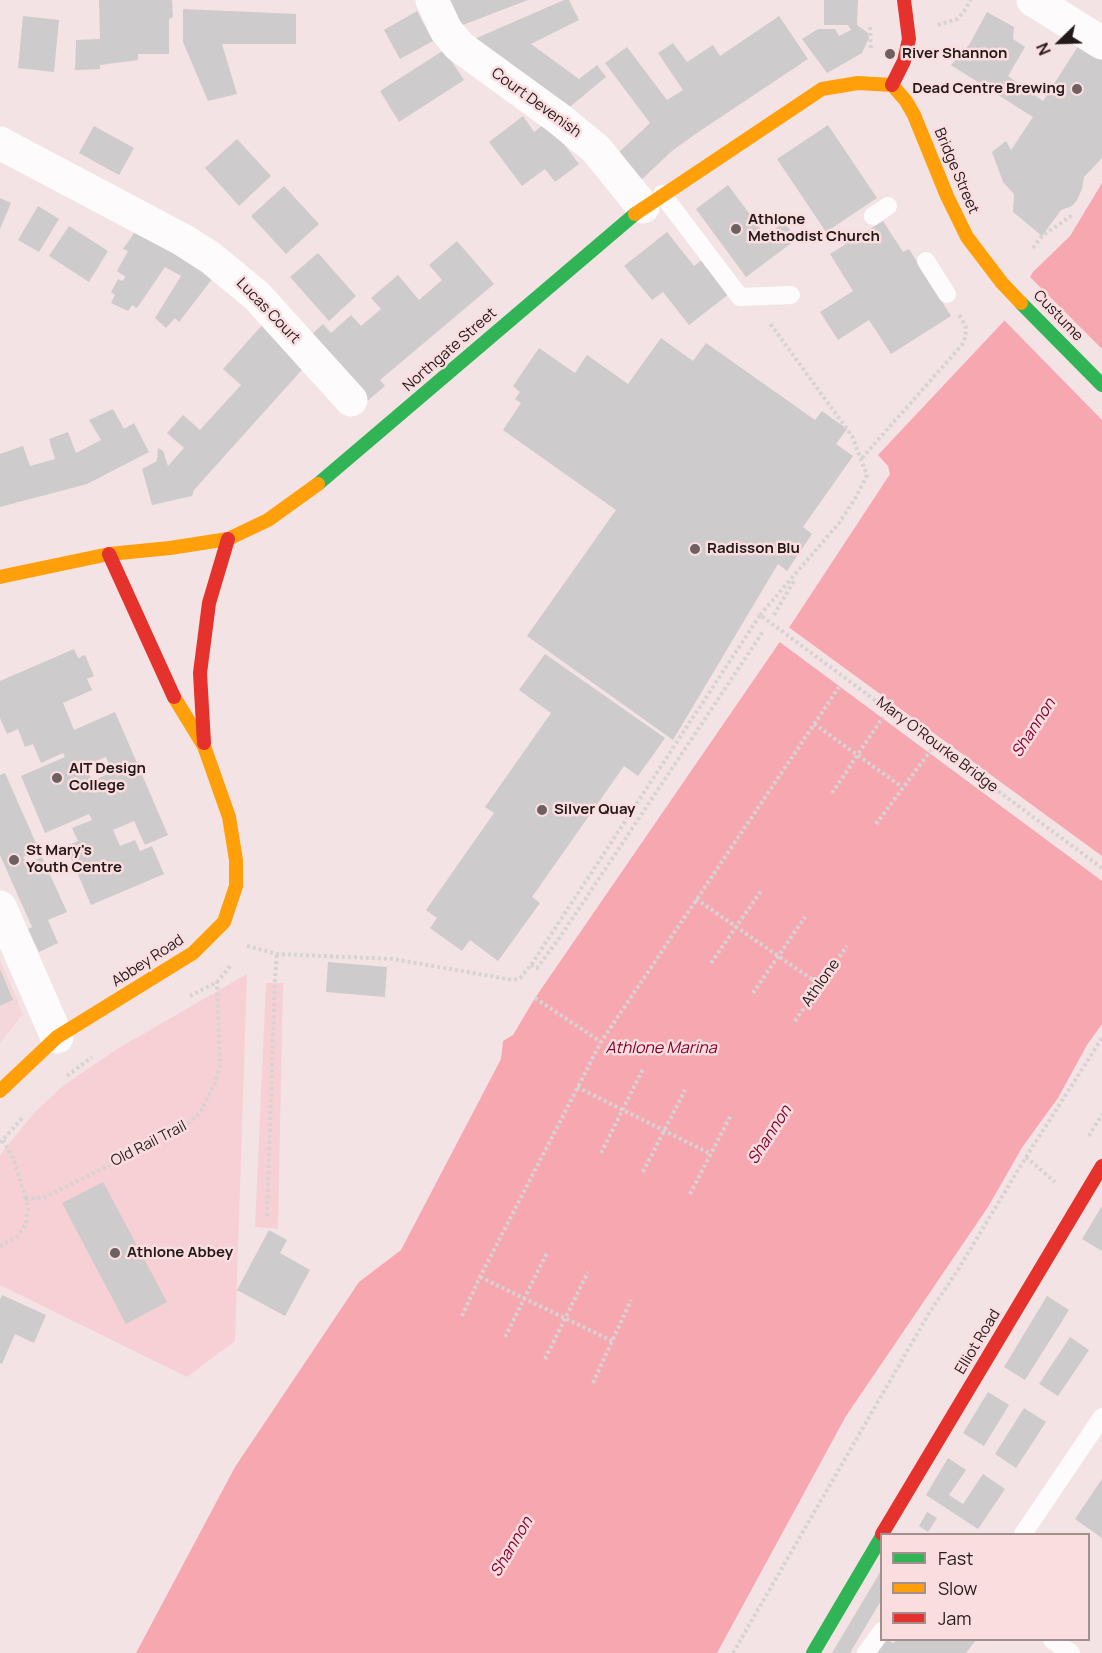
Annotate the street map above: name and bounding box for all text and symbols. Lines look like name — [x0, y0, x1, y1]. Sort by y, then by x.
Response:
north arrow — [1030, 12, 1090, 72]
text: N — [1031, 39, 1056, 59]
place label: River Shannon — [902, 45, 1007, 63]
marker: River Shannon — [883, 47, 897, 61]
street label: Court Devenish — [488, 64, 584, 142]
place label: Dead Centre Brewing — [912, 80, 1065, 98]
marker: Dead Centre Brewing — [1070, 82, 1084, 96]
street label: Bridge Street — [930, 125, 982, 217]
place label: Athlone Methodist Church — [748, 211, 880, 246]
marker: Athlone Methodist Church — [729, 222, 743, 236]
street label: Lucas Court — [232, 275, 304, 347]
street label: Custume — [1029, 287, 1087, 345]
street label: Northgate Street — [399, 304, 501, 396]
place label: Radisson Blu — [707, 540, 800, 558]
marker: Radisson Blu — [688, 542, 702, 556]
street label: Mary O'Rourke Bridge — [873, 693, 1001, 797]
water label: Shannon — [1008, 695, 1060, 761]
place label: AIT Design College — [69, 760, 146, 795]
marker: AIT Design College — [50, 771, 64, 785]
place label: Silver Quay — [554, 801, 635, 819]
marker: Silver Quay — [535, 803, 549, 817]
place label: St Mary's Youth Centre — [26, 842, 122, 877]
marker: St Mary's Youth Centre — [7, 853, 21, 867]
street label: Abbey Road — [109, 931, 187, 991]
street label: Athlone — [798, 956, 844, 1010]
water label: Athlone Marina — [605, 1039, 717, 1059]
water label: Shannon — [744, 1102, 796, 1168]
street label: Old Rail Trail — [108, 1117, 190, 1171]
place label: Athlone Abbey — [127, 1244, 233, 1262]
marker: Athlone Abbey — [108, 1246, 122, 1260]
street label: Elliot Road — [952, 1306, 1004, 1378]
water label: Shannon — [487, 1514, 537, 1580]
legend — [880, 1533, 1090, 1641]
text: Fast — [938, 1546, 973, 1570]
text: Slow — [938, 1576, 977, 1600]
text: Jam — [938, 1606, 972, 1630]

